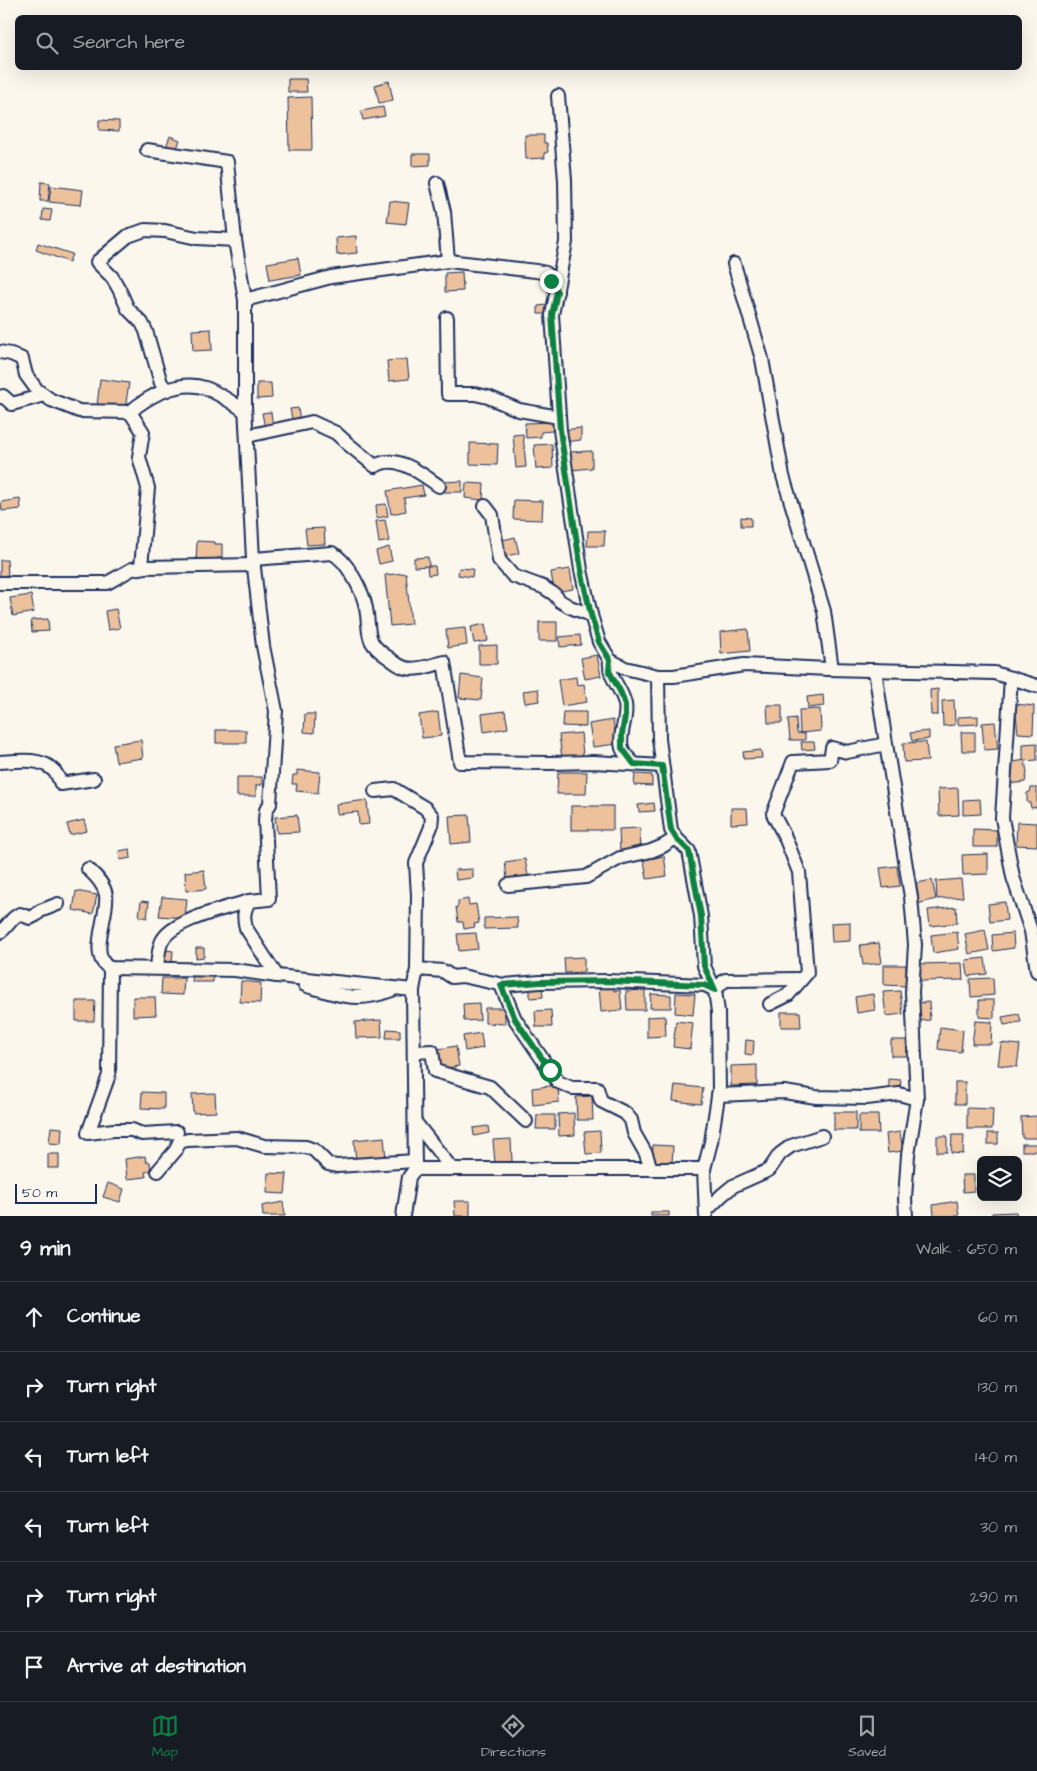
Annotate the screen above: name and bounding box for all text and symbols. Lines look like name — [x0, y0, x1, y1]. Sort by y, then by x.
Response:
search box — [15, 15, 1022, 70]
icon: search — [33, 29, 61, 57]
text: Search here — [73, 29, 185, 56]
route end — [540, 270, 563, 293]
route start — [539, 1059, 562, 1082]
map controls — [977, 1156, 1022, 1201]
button: layers — [977, 1156, 1022, 1201]
scale bar — [15, 1181, 98, 1204]
text: 50 m — [22, 1183, 57, 1203]
text: 9 min — [20, 1234, 70, 1263]
text: Walk · 650 m — [916, 1238, 1017, 1260]
icon: ahead — [20, 1303, 48, 1331]
text: Continue — [67, 1303, 141, 1330]
text: 60 m — [978, 1306, 1017, 1328]
icon: right — [20, 1373, 48, 1401]
text: Turn right — [67, 1373, 156, 1400]
text: 130 m — [978, 1376, 1017, 1398]
icon: left — [20, 1443, 48, 1471]
text: Turn left — [67, 1443, 148, 1470]
text: 140 m — [975, 1446, 1017, 1468]
icon: left — [20, 1513, 48, 1541]
text: Turn left — [67, 1513, 148, 1540]
text: 30 m — [980, 1516, 1017, 1538]
icon: right — [20, 1583, 48, 1611]
text: Turn right — [67, 1583, 156, 1610]
text: 290 m — [970, 1586, 1017, 1608]
icon: arrive — [20, 1653, 48, 1681]
text: Arrive at destination — [67, 1653, 246, 1680]
tab: Map — [151, 1712, 179, 1762]
tab: Directions — [481, 1712, 546, 1762]
tab: Saved — [848, 1712, 886, 1762]

